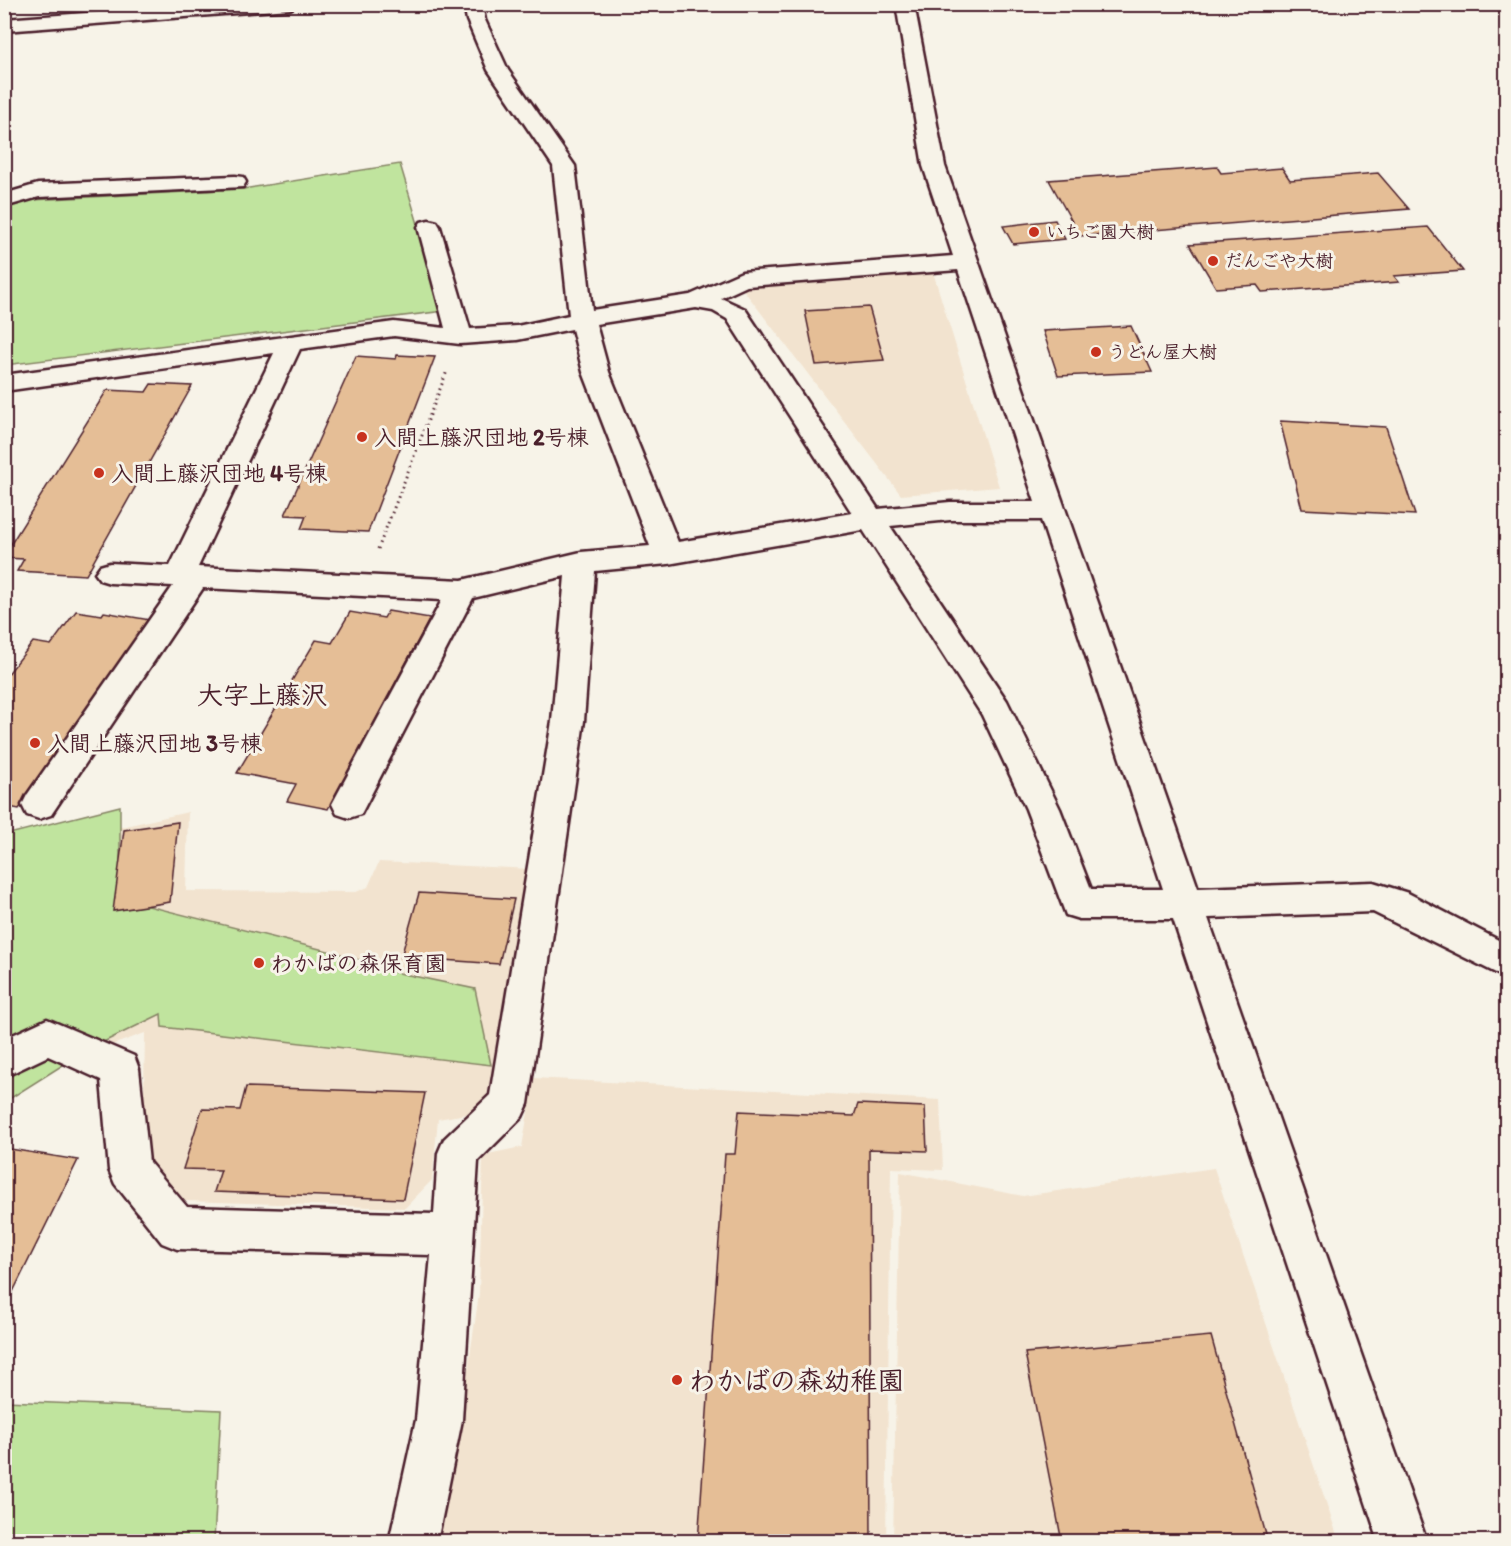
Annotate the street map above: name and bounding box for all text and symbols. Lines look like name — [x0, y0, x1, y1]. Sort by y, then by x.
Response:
place label: いちご園大樹 — [1046, 221, 1154, 243]
marker: いちご園大樹 — [1027, 225, 1041, 239]
place label: だんごや大樹 — [1225, 250, 1333, 272]
marker: だんごや大樹 — [1206, 254, 1220, 268]
place label: うどん屋大樹 — [1108, 341, 1217, 363]
marker: うどん屋大樹 — [1089, 345, 1103, 359]
place label: 入間上藤沢団地 2号棟 — [374, 424, 589, 451]
marker: 入間上藤沢団地 2号棟 — [355, 430, 369, 444]
place label: 入間上藤沢団地 4号棟 — [111, 460, 327, 487]
marker: 入間上藤沢団地 4号棟 — [92, 466, 106, 480]
district label: 大字上藤沢 — [197, 679, 327, 711]
place label: 入間上藤沢団地 3号棟 — [47, 730, 262, 757]
marker: 入間上藤沢団地 3号棟 — [28, 736, 42, 750]
place label: わかばの森保育園 — [271, 950, 446, 977]
marker: わかばの森保育園 — [252, 956, 266, 970]
place label: わかばの森幼稚園 — [689, 1364, 904, 1397]
marker: わかばの森幼稚園 — [670, 1373, 684, 1387]

